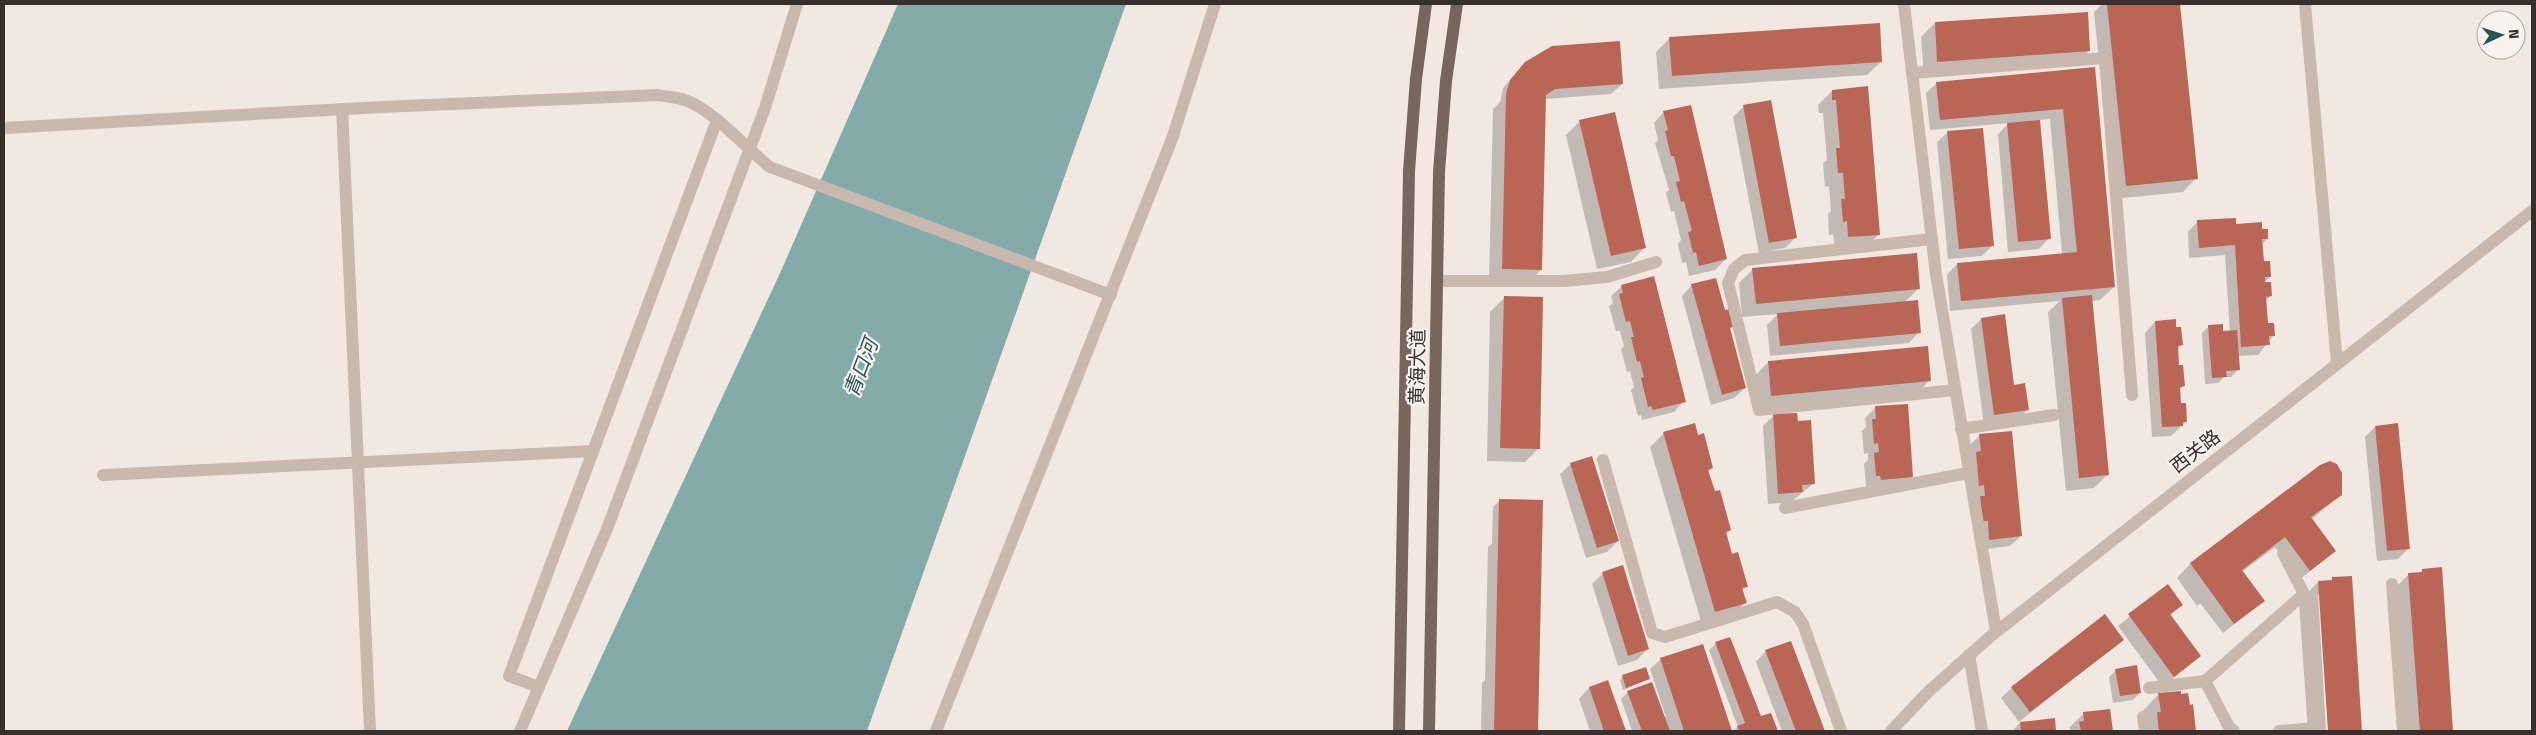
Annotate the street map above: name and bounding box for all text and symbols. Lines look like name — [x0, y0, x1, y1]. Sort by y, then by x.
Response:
north arrow — [2476, 10, 2526, 60]
text: N — [2504, 28, 2525, 40]
street label: 黄海大道 — [1401, 329, 1432, 405]
water label: 青口河 — [835, 331, 887, 401]
street label: 西关路 — [2163, 422, 2226, 480]

